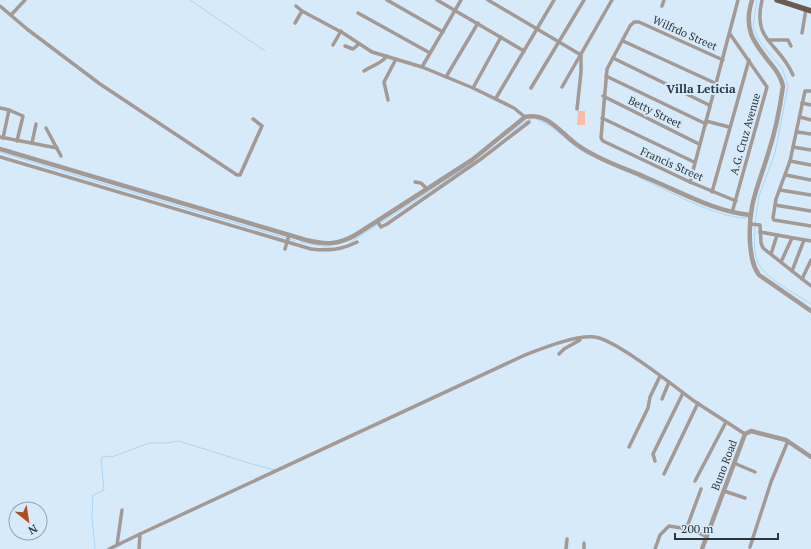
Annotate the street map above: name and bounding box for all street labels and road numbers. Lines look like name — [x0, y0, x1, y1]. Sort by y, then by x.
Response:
street label: Wilfrdo Street — [651, 13, 719, 53]
street label: A.G. Cruz Avenue — [727, 91, 764, 177]
street label: Betty Street — [626, 93, 684, 131]
street label: Francis Street — [638, 144, 706, 184]
street label: Buno Road — [708, 438, 740, 492]

